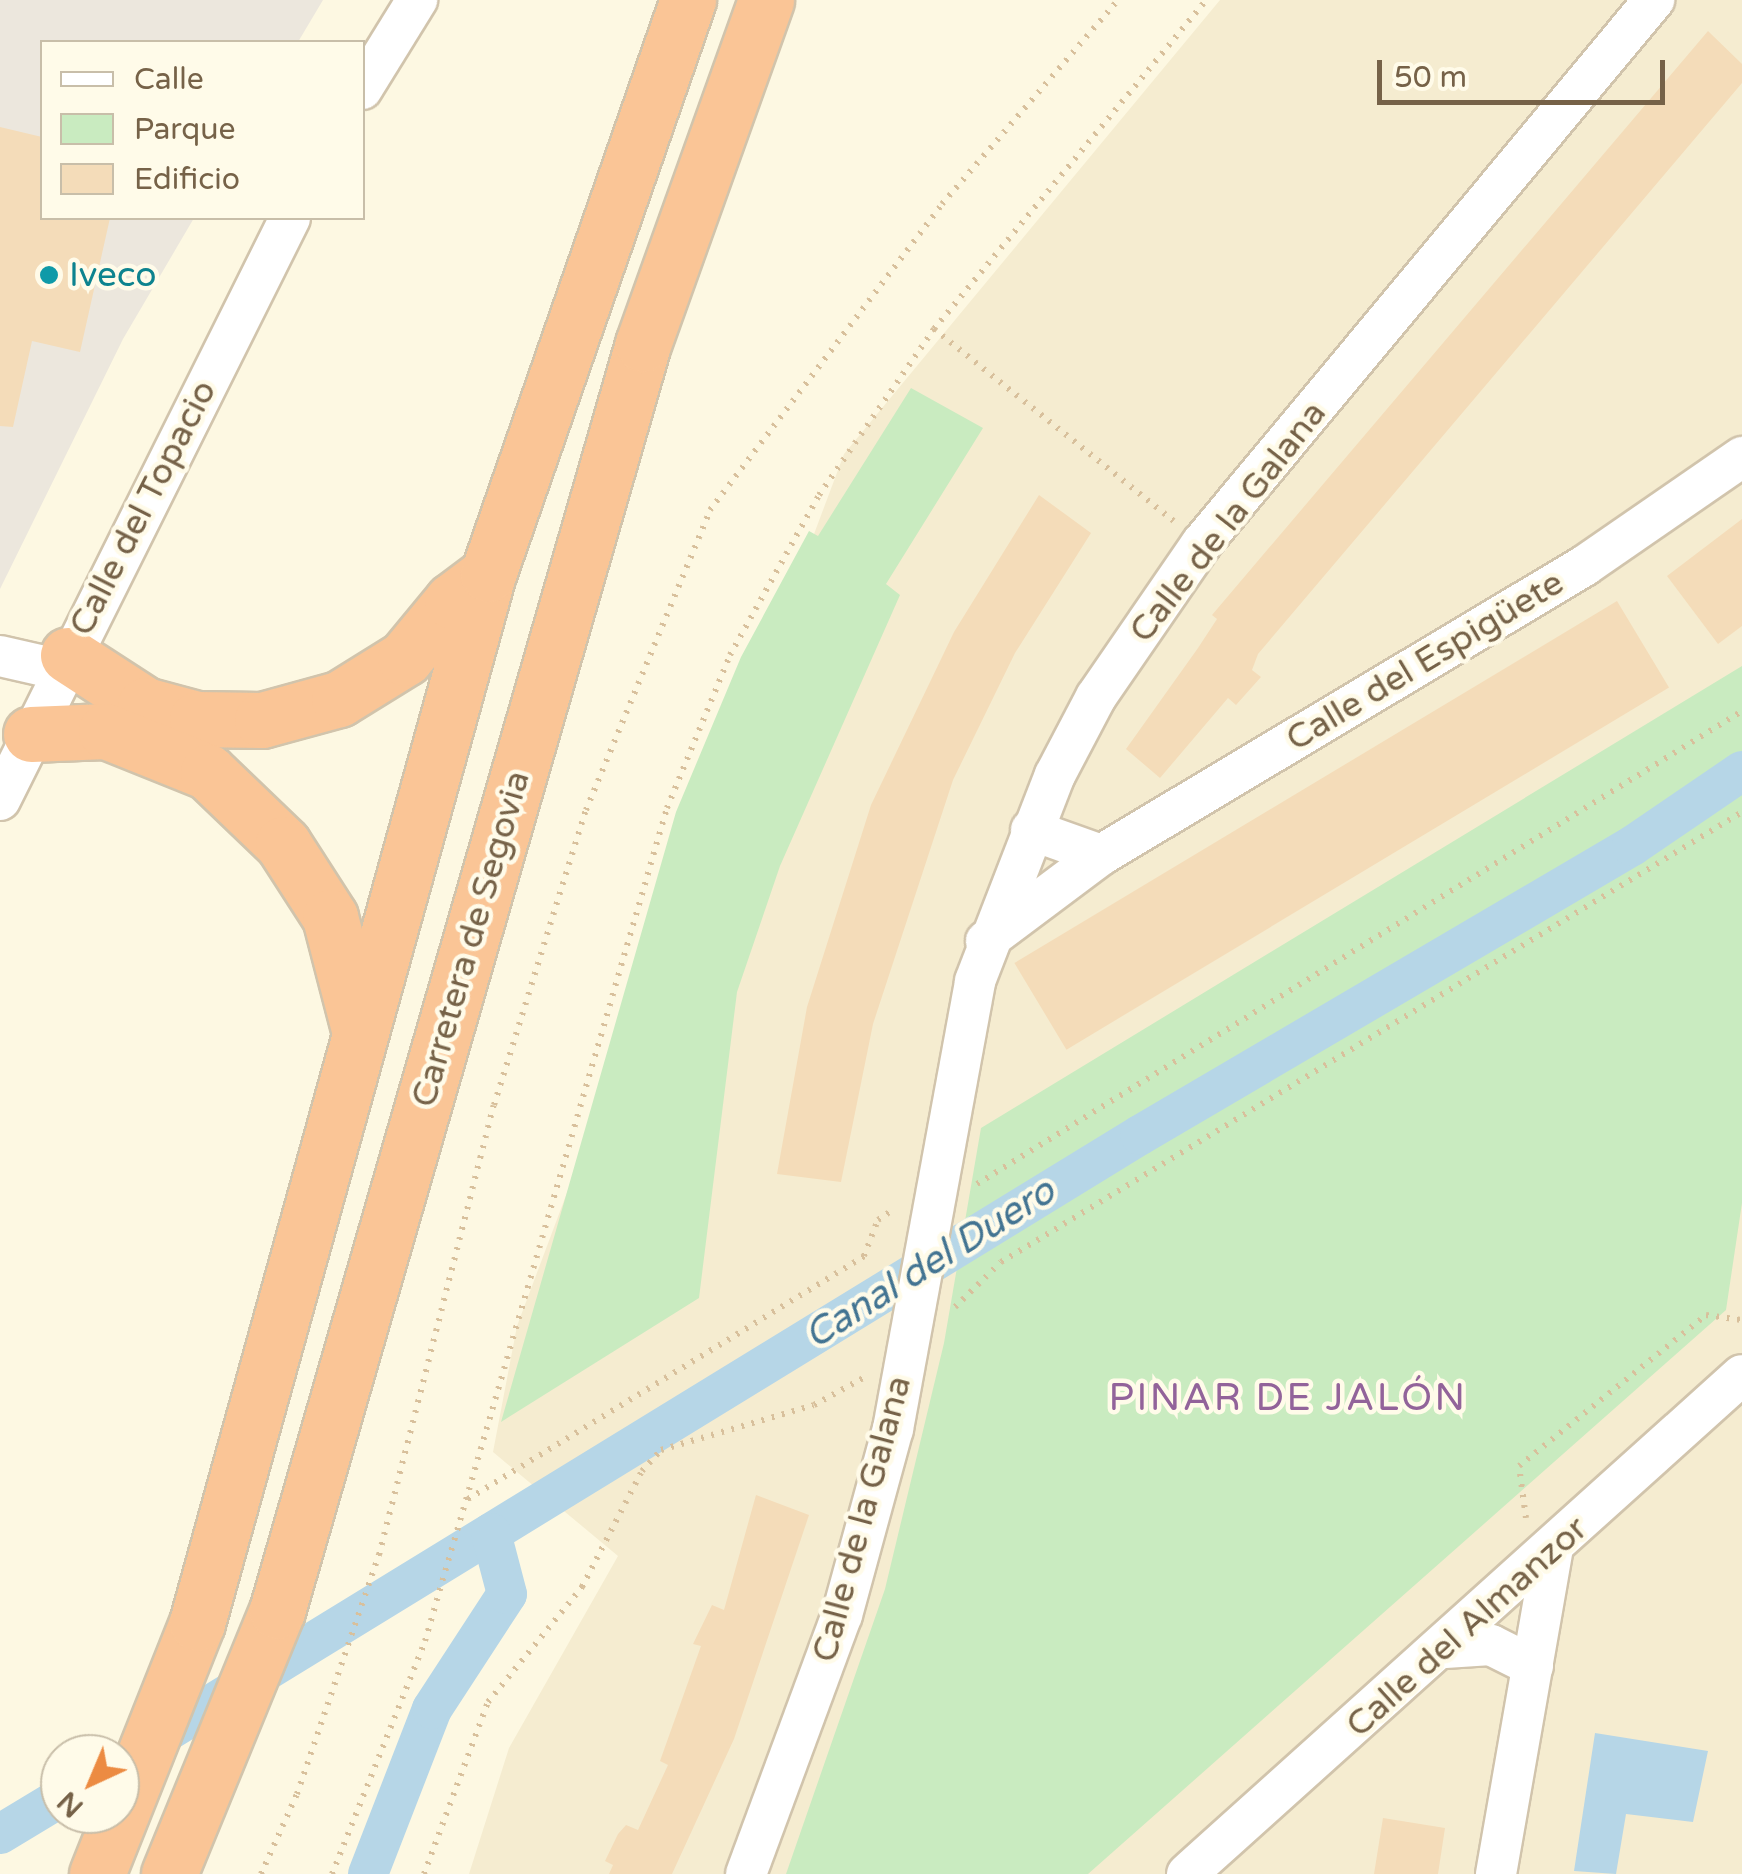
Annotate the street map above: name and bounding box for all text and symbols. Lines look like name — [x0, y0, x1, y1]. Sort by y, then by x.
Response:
legend — [40, 40, 365, 220]
scale bar — [1382, 40, 1670, 102]
text: 50 m — [1394, 59, 1467, 96]
text: Calle — [134, 61, 204, 98]
text: Parque — [134, 111, 235, 148]
text: Edificio — [134, 161, 240, 198]
place label: Iveco — [69, 254, 157, 296]
marker: Iveco — [38, 264, 60, 286]
street label: Calle del Topacio — [61, 373, 225, 643]
street label: Calle de la Galana — [1121, 393, 1335, 651]
street label: Calle del Espigüete — [1279, 562, 1571, 760]
street label: Carretera de Segovia — [403, 766, 539, 1112]
water label: Canal del Duero — [796, 1169, 1064, 1359]
street label: Calle de la Galana — [804, 1371, 920, 1667]
district label: PINAR DE JALÓN — [1108, 1376, 1468, 1422]
street label: Calle del Almanzor — [1338, 1508, 1596, 1746]
north arrow — [40, 1734, 140, 1834]
text: N — [51, 1784, 90, 1824]

